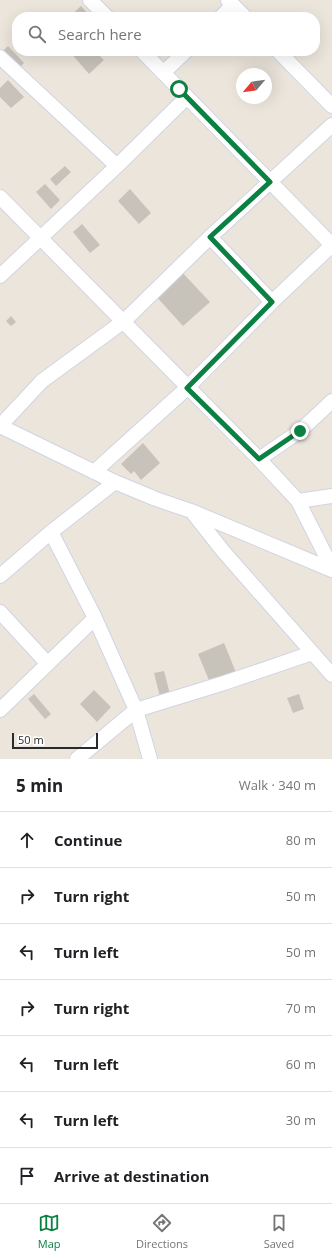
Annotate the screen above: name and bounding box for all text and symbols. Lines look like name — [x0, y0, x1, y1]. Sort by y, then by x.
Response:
search box — [12, 12, 320, 56]
icon: search — [26, 23, 48, 45]
text: Search here — [58, 24, 142, 44]
north arrow — [236, 68, 272, 104]
route start — [170, 80, 188, 98]
route end — [291, 422, 309, 440]
scale bar — [12, 731, 98, 750]
text: 50 m — [18, 732, 44, 747]
text: 5 min — [16, 774, 63, 797]
text: Walk · 340 m — [239, 776, 316, 794]
icon: ahead — [16, 829, 38, 851]
text: Continue — [54, 830, 122, 850]
text: 80 m — [286, 831, 316, 849]
icon: right — [16, 885, 38, 907]
text: Turn right — [54, 886, 129, 906]
text: 50 m — [286, 887, 316, 905]
icon: left — [16, 941, 38, 963]
text: Turn left — [54, 942, 119, 962]
text: 50 m — [286, 943, 316, 961]
icon: right — [16, 997, 38, 1019]
text: Turn right — [54, 998, 129, 1018]
text: 70 m — [286, 999, 316, 1017]
icon: left — [16, 1053, 38, 1075]
text: Turn left — [54, 1054, 119, 1074]
text: 60 m — [286, 1055, 316, 1073]
icon: left — [16, 1109, 38, 1131]
text: Turn left — [54, 1110, 119, 1130]
text: 30 m — [286, 1111, 316, 1129]
icon: arrive — [16, 1165, 38, 1187]
text: Arrive at destination — [54, 1166, 209, 1186]
tab: Map — [38, 1212, 61, 1251]
tab: Directions — [136, 1212, 188, 1251]
tab: Saved — [264, 1212, 294, 1251]

